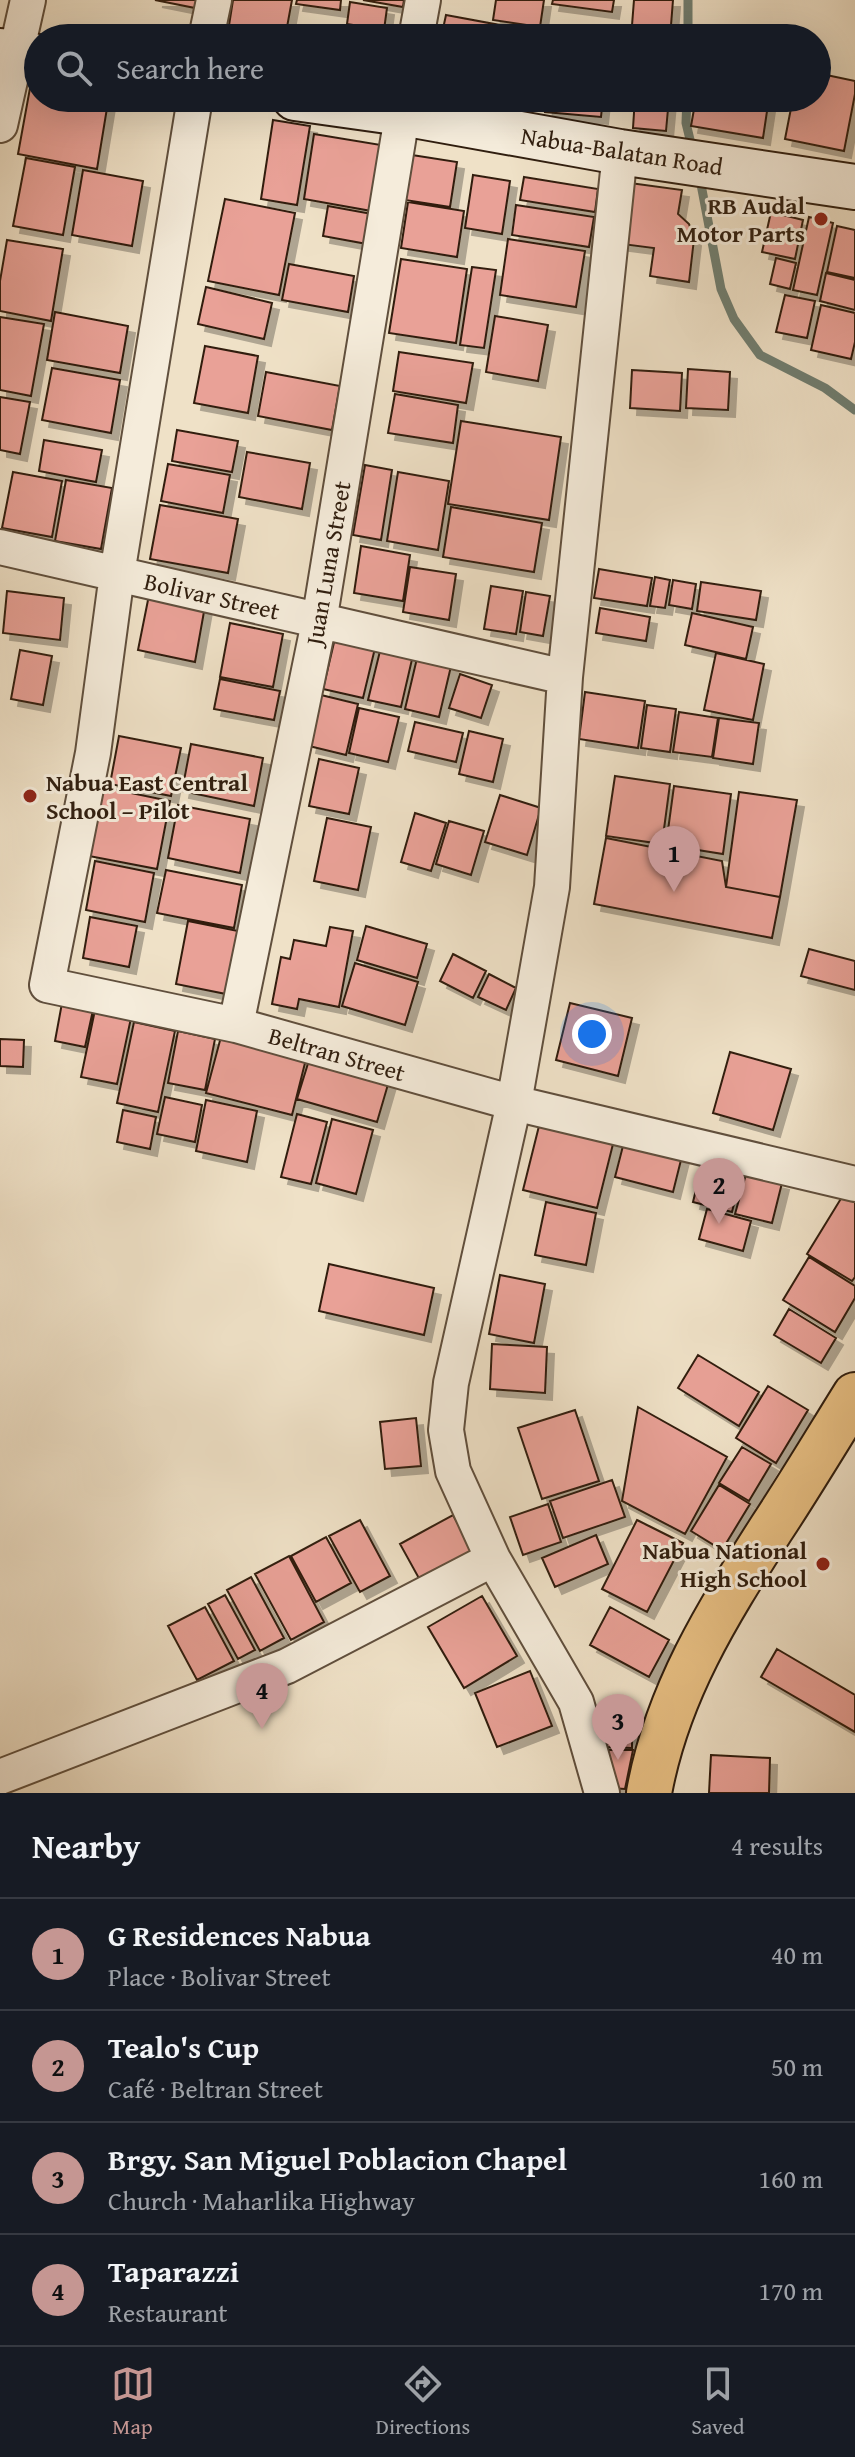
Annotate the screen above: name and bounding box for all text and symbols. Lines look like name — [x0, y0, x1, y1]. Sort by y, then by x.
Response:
search box — [24, 24, 831, 112]
icon: search — [52, 46, 96, 90]
text: Search here — [116, 46, 264, 90]
street label: Nabua-Balatan Road — [519, 118, 726, 184]
place label: RB Audal Motor Parts — [677, 188, 806, 251]
marker: RB Audal Motor Parts — [812, 210, 830, 228]
street label: Juan Luna Street — [296, 478, 360, 651]
street label: Bolivar Street — [141, 563, 284, 629]
place label: Nabua East Central School – Pilot — [46, 765, 248, 828]
marker: Nabua East Central School – Pilot — [21, 787, 39, 805]
pin: 1 — [648, 826, 700, 892]
your location — [572, 1014, 612, 1054]
street label: Beltran Street — [265, 1018, 410, 1090]
pin: 2 — [693, 1158, 745, 1224]
place label: Nabua National High School — [643, 1533, 808, 1596]
marker: Nabua National High School — [814, 1555, 832, 1573]
pin: 4 — [236, 1663, 288, 1729]
pin: 3 — [592, 1694, 644, 1760]
text: Nearby — [32, 1821, 141, 1870]
text: 4 results — [731, 1826, 823, 1865]
text: G Residences Nabua — [108, 1913, 371, 1957]
text: 1 — [51, 1935, 65, 1974]
text: 40 m — [771, 1935, 823, 1974]
text: Place · Bolivar Street — [108, 1957, 331, 1996]
text: Tealo's Cup — [108, 2025, 259, 2069]
text: 2 — [51, 2047, 65, 2086]
text: 50 m — [771, 2047, 823, 2086]
text: Café · Beltran Street — [108, 2069, 323, 2108]
text: Brgy. San Miguel Poblacion Chapel — [108, 2137, 567, 2181]
text: 3 — [51, 2159, 65, 2198]
text: 160 m — [758, 2159, 823, 2198]
text: Church · Maharlika Highway — [108, 2181, 415, 2220]
text: Taparazzi — [108, 2249, 239, 2293]
text: 4 — [51, 2271, 65, 2310]
text: 170 m — [758, 2271, 823, 2310]
text: Restaurant — [108, 2293, 228, 2332]
tab: Map — [111, 2362, 155, 2442]
tab: Directions — [376, 2362, 470, 2442]
tab: Saved — [691, 2362, 744, 2442]

